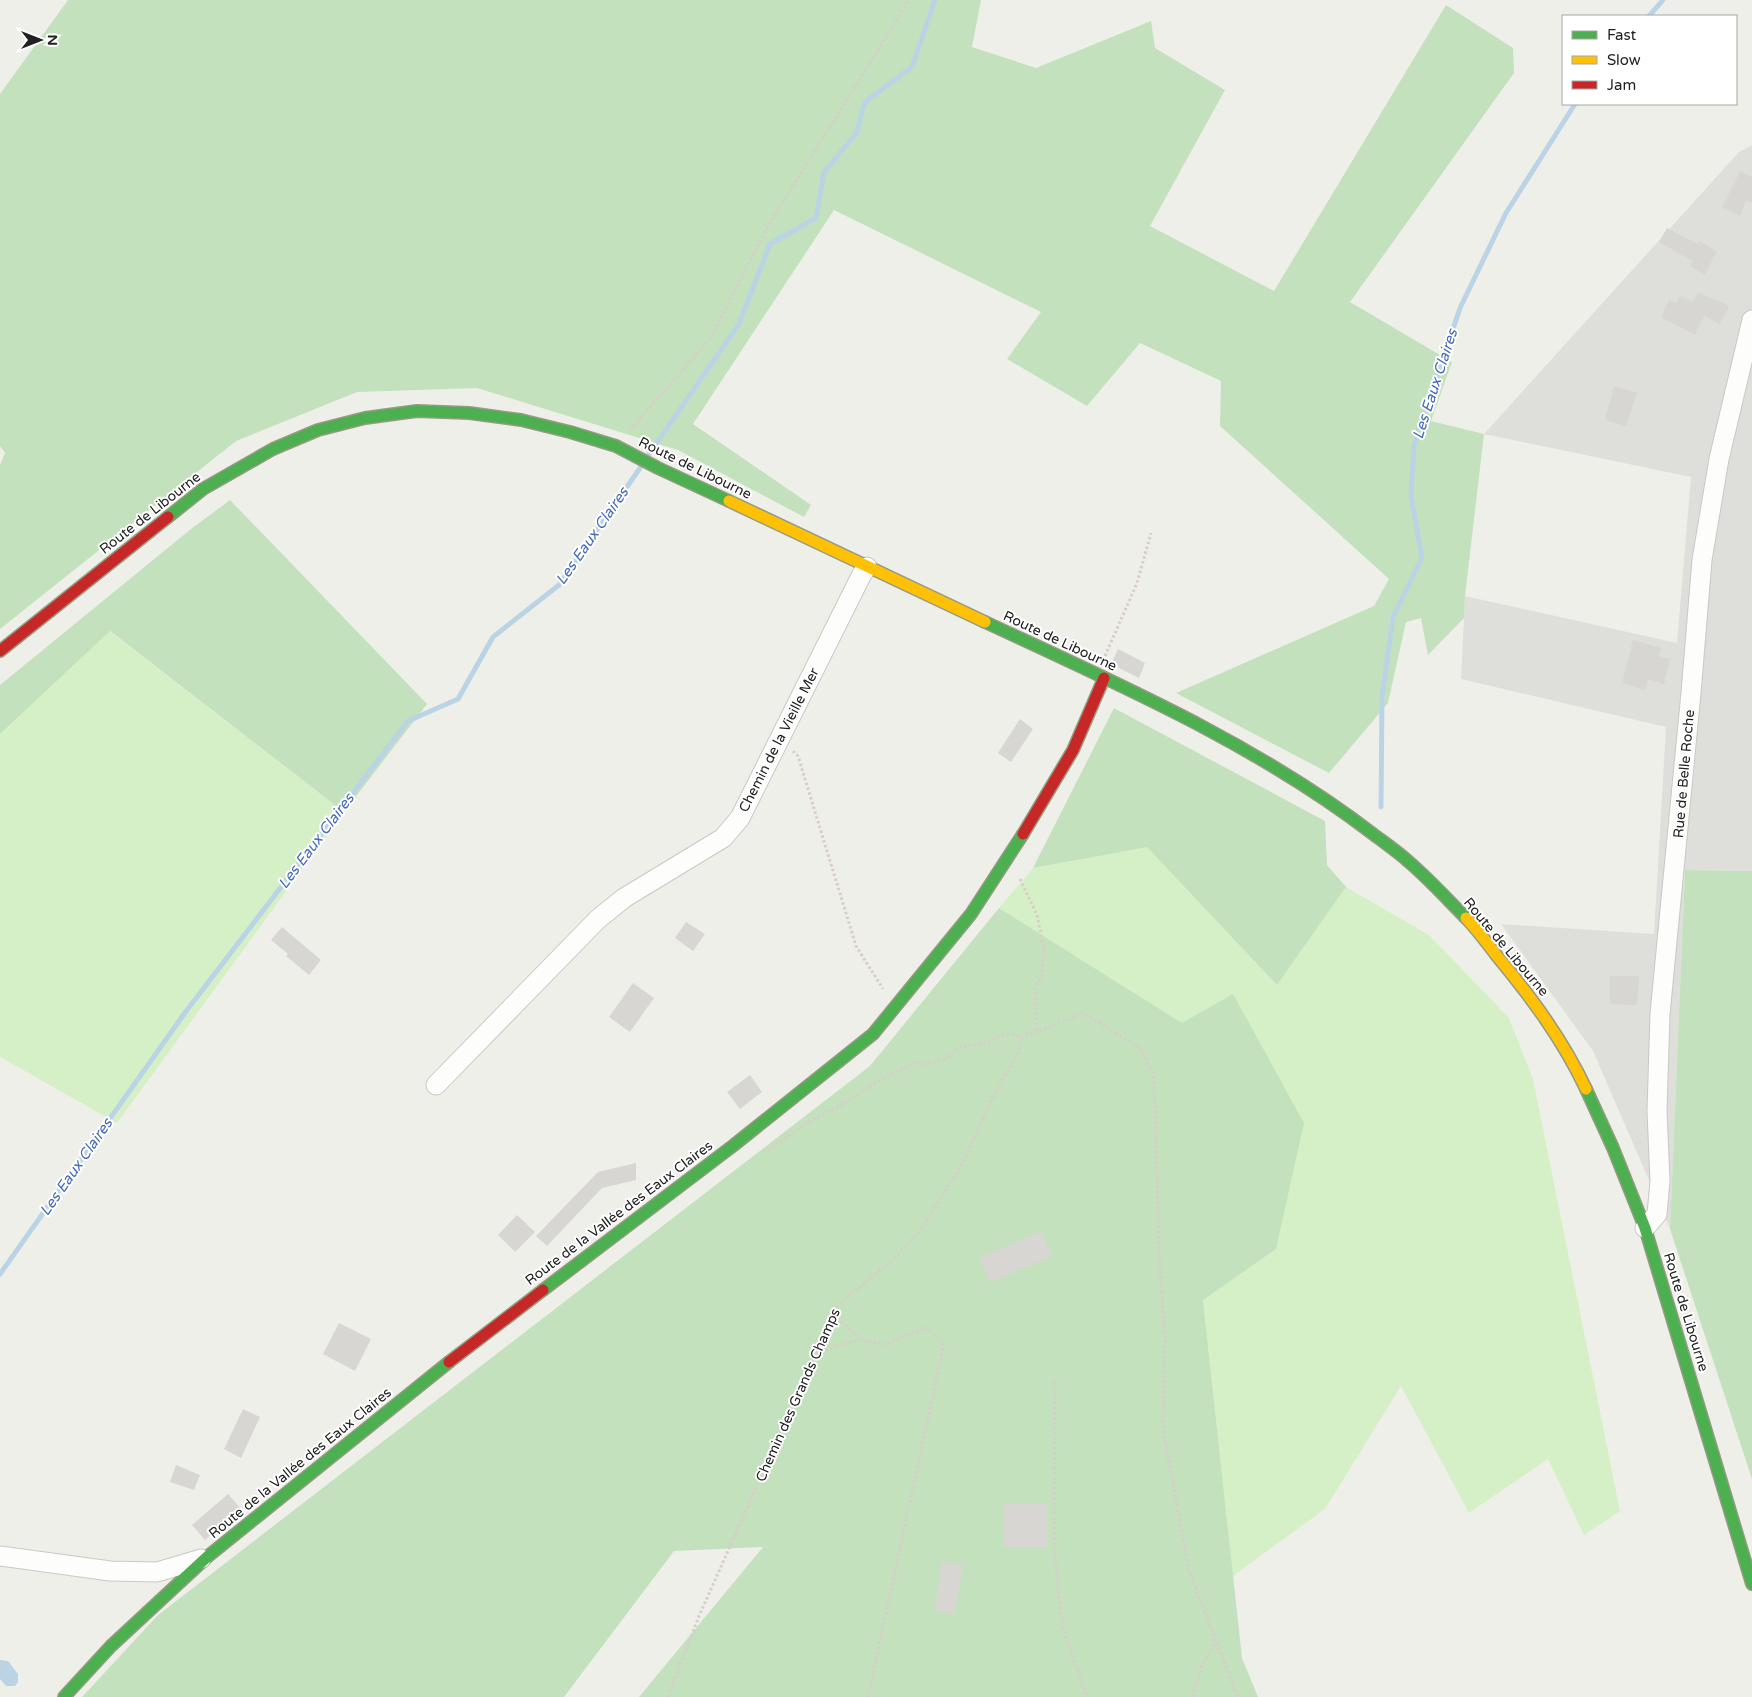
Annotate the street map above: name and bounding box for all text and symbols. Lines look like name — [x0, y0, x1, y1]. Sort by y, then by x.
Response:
north arrow — [15, 15, 65, 65]
legend — [1562, 15, 1737, 105]
text: Fast — [1607, 26, 1637, 44]
text: N — [44, 34, 61, 46]
text: Slow — [1607, 51, 1641, 69]
text: Jam — [1607, 76, 1636, 94]
water label: Les Eaux Claires — [1409, 325, 1462, 441]
street label: Route de Libourne — [636, 433, 754, 503]
street label: Route de Libourne — [96, 468, 204, 558]
water label: Les Eaux Claires — [552, 482, 633, 588]
street label: Route de Libourne — [1000, 607, 1120, 675]
street label: Chemin de la Vieille Mer — [735, 664, 823, 815]
street label: Rue de Belle Roche — [1670, 709, 1698, 839]
water label: Les Eaux Claires — [274, 788, 359, 892]
street label: Route de Libourne — [1460, 894, 1552, 1000]
water label: Les Eaux Claires — [36, 1113, 117, 1219]
street label: Route de la Vallée des Eaux Claires — [522, 1137, 716, 1289]
street label: Route de Libourne — [1660, 1250, 1712, 1374]
street label: Chemin des Grands Champs — [752, 1305, 844, 1484]
street label: Route de la Vallée des Eaux Claires — [205, 1384, 395, 1542]

